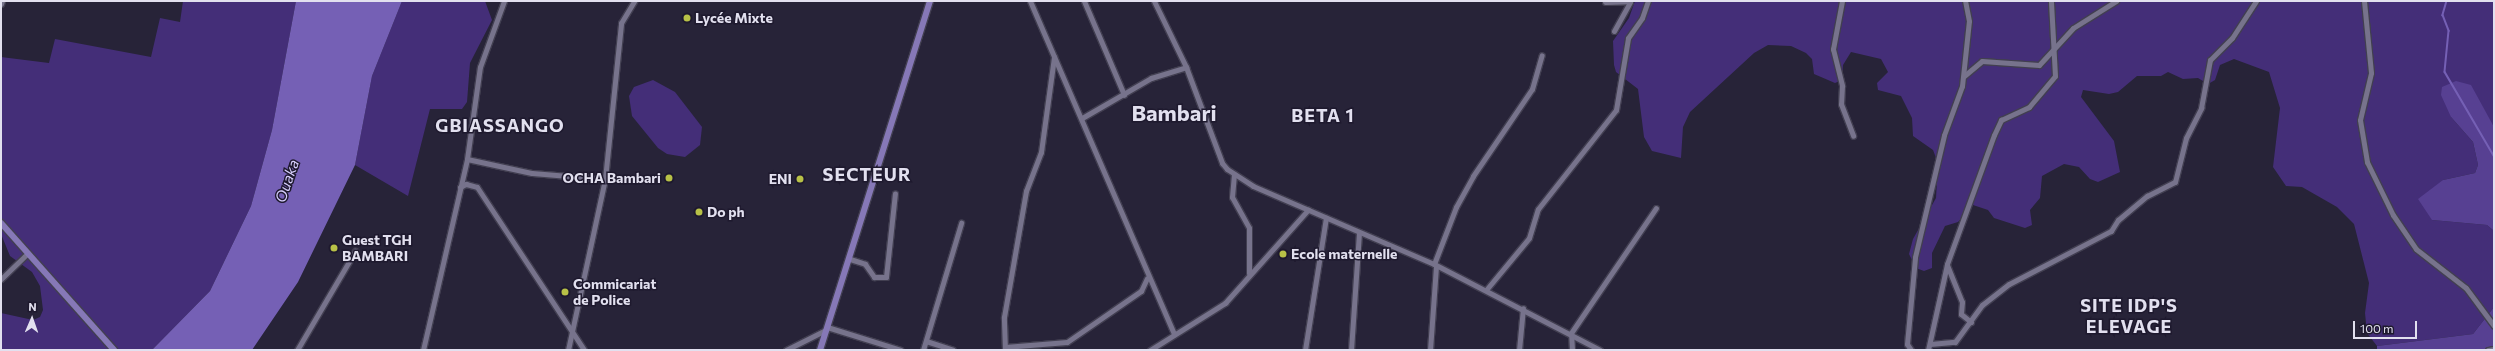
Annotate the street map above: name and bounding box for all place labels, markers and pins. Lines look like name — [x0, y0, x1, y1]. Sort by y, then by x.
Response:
place label: Lycée Mixte — [695, 10, 773, 26]
marker: Lycée Mixte — [682, 13, 692, 23]
place label: OCHA Bambari — [563, 170, 661, 186]
place label: ENI — [769, 171, 792, 187]
marker: OCHA Bambari — [664, 173, 674, 183]
marker: ENI — [795, 174, 805, 184]
place label: Do ph — [707, 204, 745, 220]
marker: Do ph — [694, 207, 704, 217]
place label: Guest TGH BAMBARI — [342, 232, 412, 264]
marker: Guest TGH BAMBARI — [329, 243, 339, 253]
place label: Ecole maternelle — [1291, 246, 1397, 262]
marker: Ecole maternelle — [1278, 249, 1288, 259]
place label: Commicariat de Police — [573, 276, 656, 308]
marker: Commicariat de Police — [560, 287, 570, 297]

